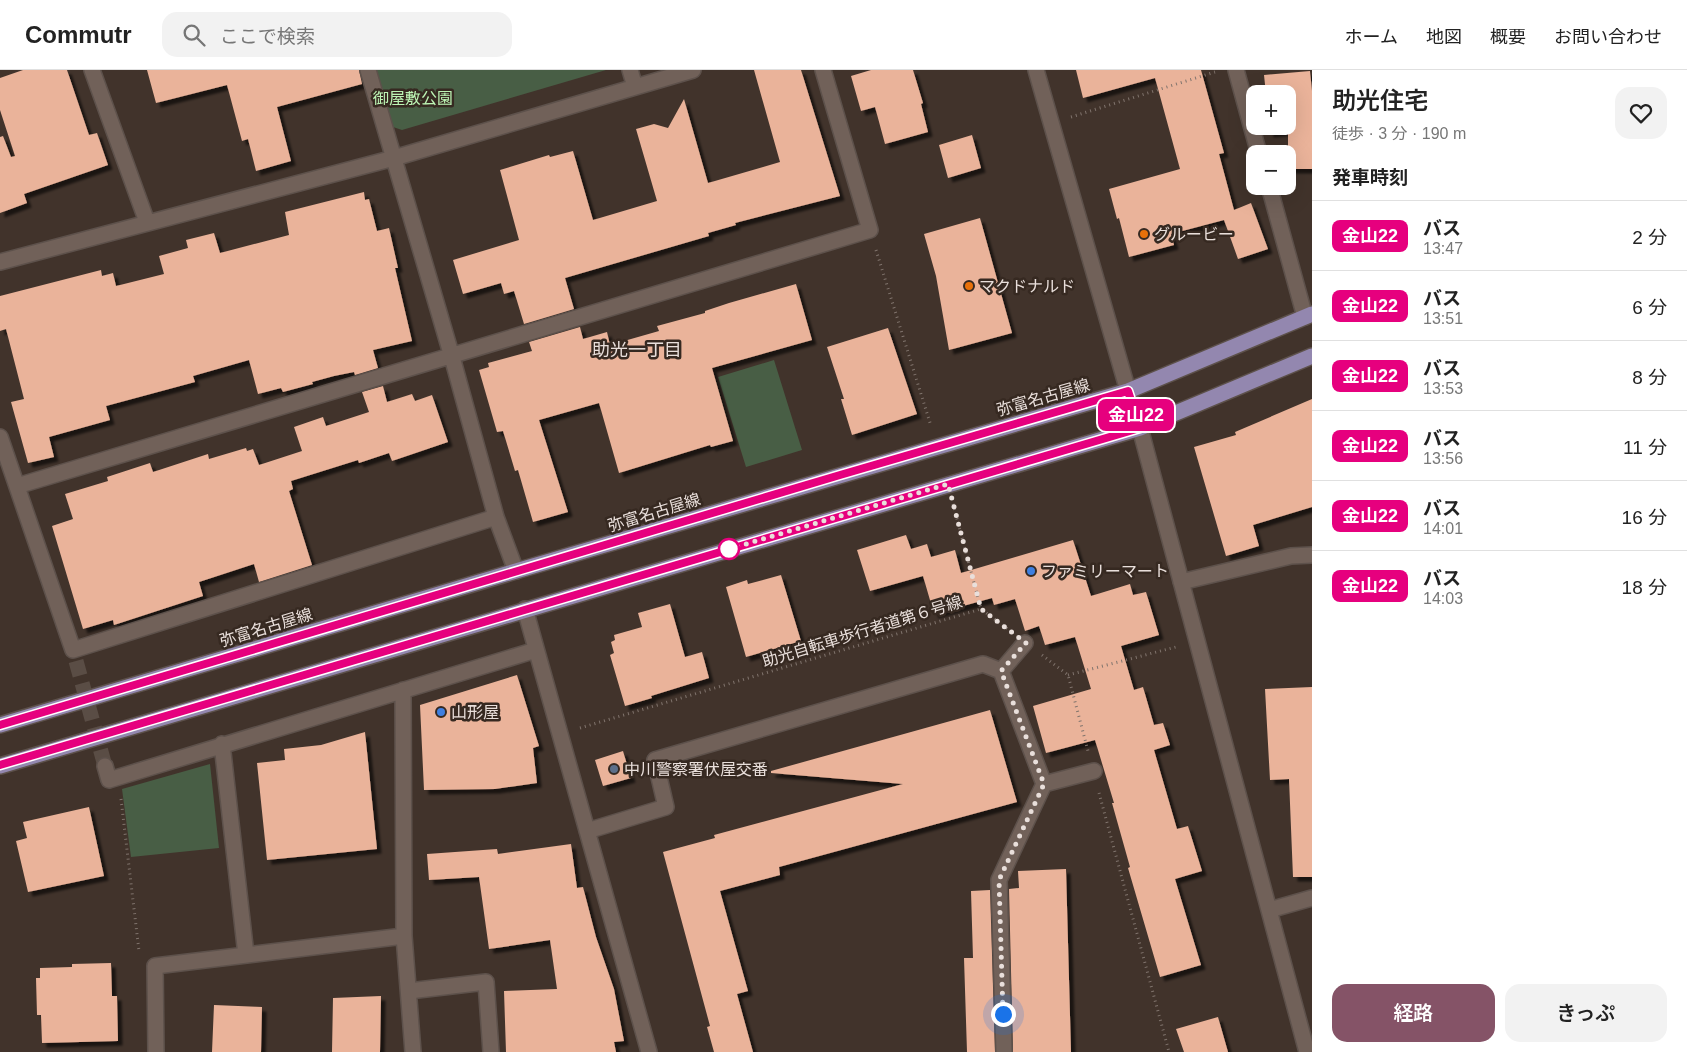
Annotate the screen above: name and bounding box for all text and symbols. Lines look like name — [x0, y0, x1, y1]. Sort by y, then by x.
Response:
search box — [162, 12, 512, 57]
text: Commutr — [25, 21, 132, 48]
icon: search — [180, 21, 208, 49]
text: ここで検索 — [220, 26, 315, 47]
text: ホーム — [1345, 27, 1398, 47]
text: 地図 — [1426, 27, 1462, 47]
text: 概要 — [1490, 27, 1526, 47]
text: お問い合わせ — [1554, 27, 1662, 47]
map controls — [1246, 85, 1296, 195]
button: + — [1246, 85, 1296, 135]
text: 助光住宅 — [1332, 87, 1428, 114]
button: heart — [1615, 87, 1667, 139]
park label: 御屋敷公園 — [373, 90, 453, 107]
text: 徒歩 · 3 分 · 190 m — [1332, 125, 1466, 142]
button: − — [1246, 145, 1296, 195]
text: 発車時刻 — [1332, 167, 1408, 188]
text: バス — [1423, 218, 1461, 239]
place label: グルービー — [1154, 226, 1234, 243]
text: 金山22 — [1342, 226, 1398, 246]
text: 2 分 — [1632, 227, 1667, 248]
marker: グルービー — [1138, 228, 1150, 240]
text: 13:47 — [1423, 240, 1463, 257]
place label: マクドナルド — [979, 278, 1075, 295]
marker: マクドナルド — [963, 280, 975, 292]
text: バス — [1423, 288, 1461, 309]
text: 金山22 — [1342, 296, 1398, 316]
text: 6 分 — [1632, 297, 1667, 318]
text: 13:51 — [1423, 310, 1463, 327]
district label: 助光一丁目 — [592, 340, 682, 360]
text: バス — [1423, 358, 1461, 379]
text: 金山22 — [1342, 366, 1398, 386]
text: 8 分 — [1632, 367, 1667, 388]
street label: 弥富名古屋線 — [995, 376, 1092, 419]
text: 13:53 — [1423, 380, 1463, 397]
line badge: 金山22 — [1101, 399, 1171, 431]
text: 金山22 — [1108, 405, 1164, 425]
text: バス — [1423, 428, 1461, 449]
text: 金山22 — [1342, 436, 1398, 456]
text: 11 分 — [1623, 437, 1667, 458]
text: 13:56 — [1423, 450, 1463, 467]
street label: 弥富名古屋線 — [606, 490, 703, 535]
text: バス — [1423, 498, 1461, 519]
text: 金山22 — [1342, 506, 1398, 526]
text: 16 分 — [1622, 507, 1667, 528]
text: 14:01 — [1423, 520, 1463, 537]
unlabelled marker — [718, 538, 740, 560]
place label: ファミリーマート — [1041, 563, 1169, 580]
marker: ファミリーマート — [1025, 565, 1037, 577]
text: バス — [1423, 568, 1461, 589]
text: 金山22 — [1342, 576, 1398, 596]
text: 18 分 — [1622, 577, 1667, 598]
text: 14:03 — [1423, 590, 1463, 607]
street label: 助光自転車歩行者道第６号線 — [760, 593, 964, 670]
street label: 弥富名古屋線 — [218, 605, 315, 650]
place label: 山形屋 — [451, 704, 499, 721]
marker: 山形屋 — [435, 706, 447, 718]
place label: 中川警察署伏屋交番 — [624, 761, 768, 778]
marker: 中川警察署伏屋交番 — [608, 763, 620, 775]
button: 経路 — [1332, 984, 1495, 1042]
button: きっぷ — [1505, 984, 1667, 1042]
your location — [991, 1002, 1016, 1027]

